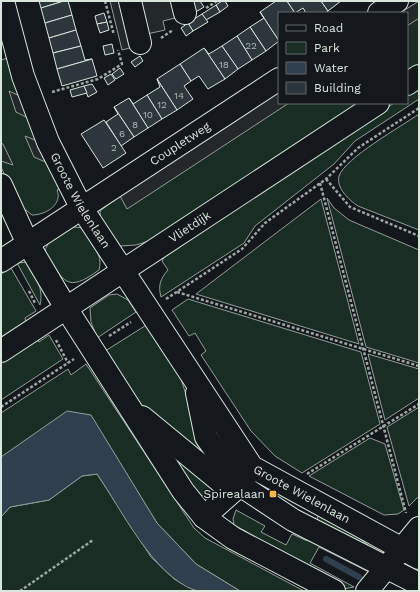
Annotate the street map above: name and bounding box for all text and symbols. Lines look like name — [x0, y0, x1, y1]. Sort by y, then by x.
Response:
legend — [278, 12, 408, 104]
text: Road — [314, 21, 343, 35]
house number: 22 — [245, 40, 257, 51]
text: Park — [314, 41, 340, 55]
house number: 18 — [219, 59, 229, 70]
text: Water — [314, 61, 349, 75]
text: Building — [314, 81, 361, 95]
house number: 14 — [174, 90, 184, 101]
house number: 12 — [157, 99, 167, 110]
house number: 10 — [143, 109, 153, 120]
house number: 8 — [132, 119, 138, 130]
street label: Coupletweg — [147, 119, 213, 169]
house number: 6 — [119, 128, 125, 139]
house number: 2 — [111, 142, 117, 153]
street label: Groote Wielenlaan — [48, 150, 113, 251]
street label: Vlietdijk — [166, 208, 214, 246]
street label: Groote Wielenlaan — [251, 462, 353, 526]
place label: Spirealaan — [204, 487, 265, 501]
marker: Spirealaan — [268, 489, 278, 499]

